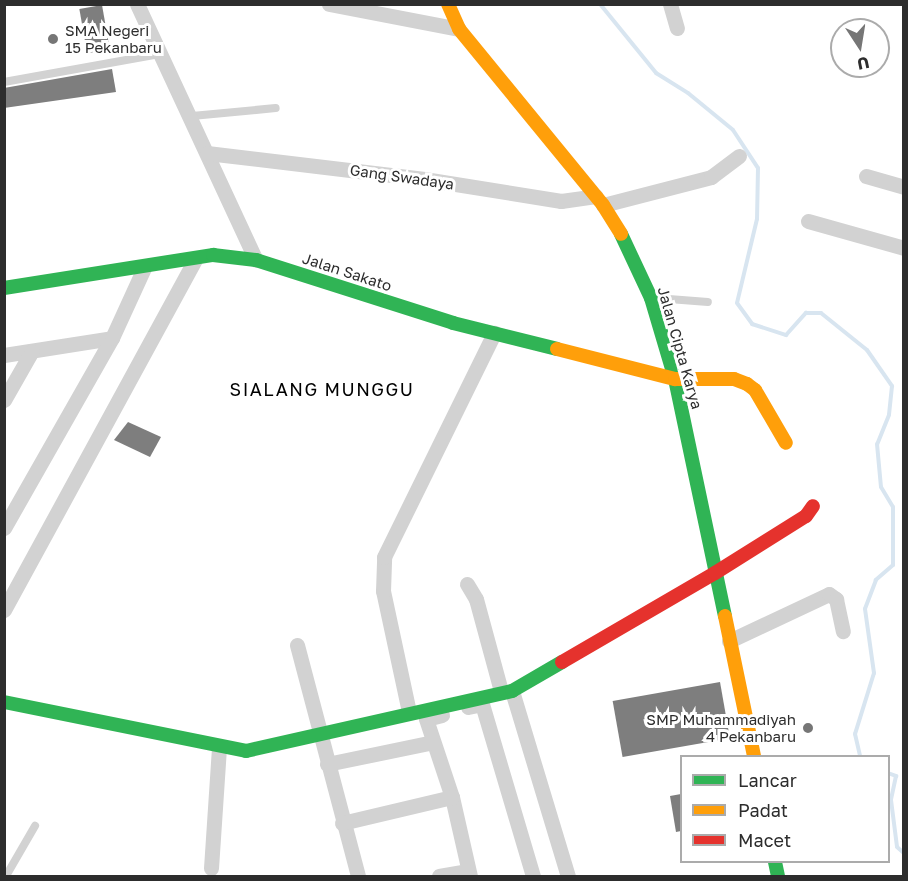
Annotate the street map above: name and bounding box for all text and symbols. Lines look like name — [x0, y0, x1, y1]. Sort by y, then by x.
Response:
north arrow — [830, 18, 890, 78]
place label: SMA Negeri 15 Pekanbaru — [65, 21, 162, 56]
marker: SMA Negeri 15 Pekanbaru — [46, 32, 60, 46]
text: U — [856, 53, 871, 75]
street label: Gang Swadaya — [349, 161, 455, 193]
street label: Jalan Sakato — [300, 249, 394, 295]
street label: Jalan Cipta Karya — [654, 285, 706, 411]
district label: SIALANG MUNGGU — [230, 378, 414, 400]
place label: SMP Muhammadiyah 4 Pekanbaru — [646, 710, 796, 745]
marker: SMP Muhammadiyah 4 Pekanbaru — [801, 721, 815, 735]
legend — [680, 755, 890, 863]
text: Lancar — [738, 769, 797, 791]
text: Padat — [738, 799, 788, 821]
text: Macet — [738, 829, 791, 851]

